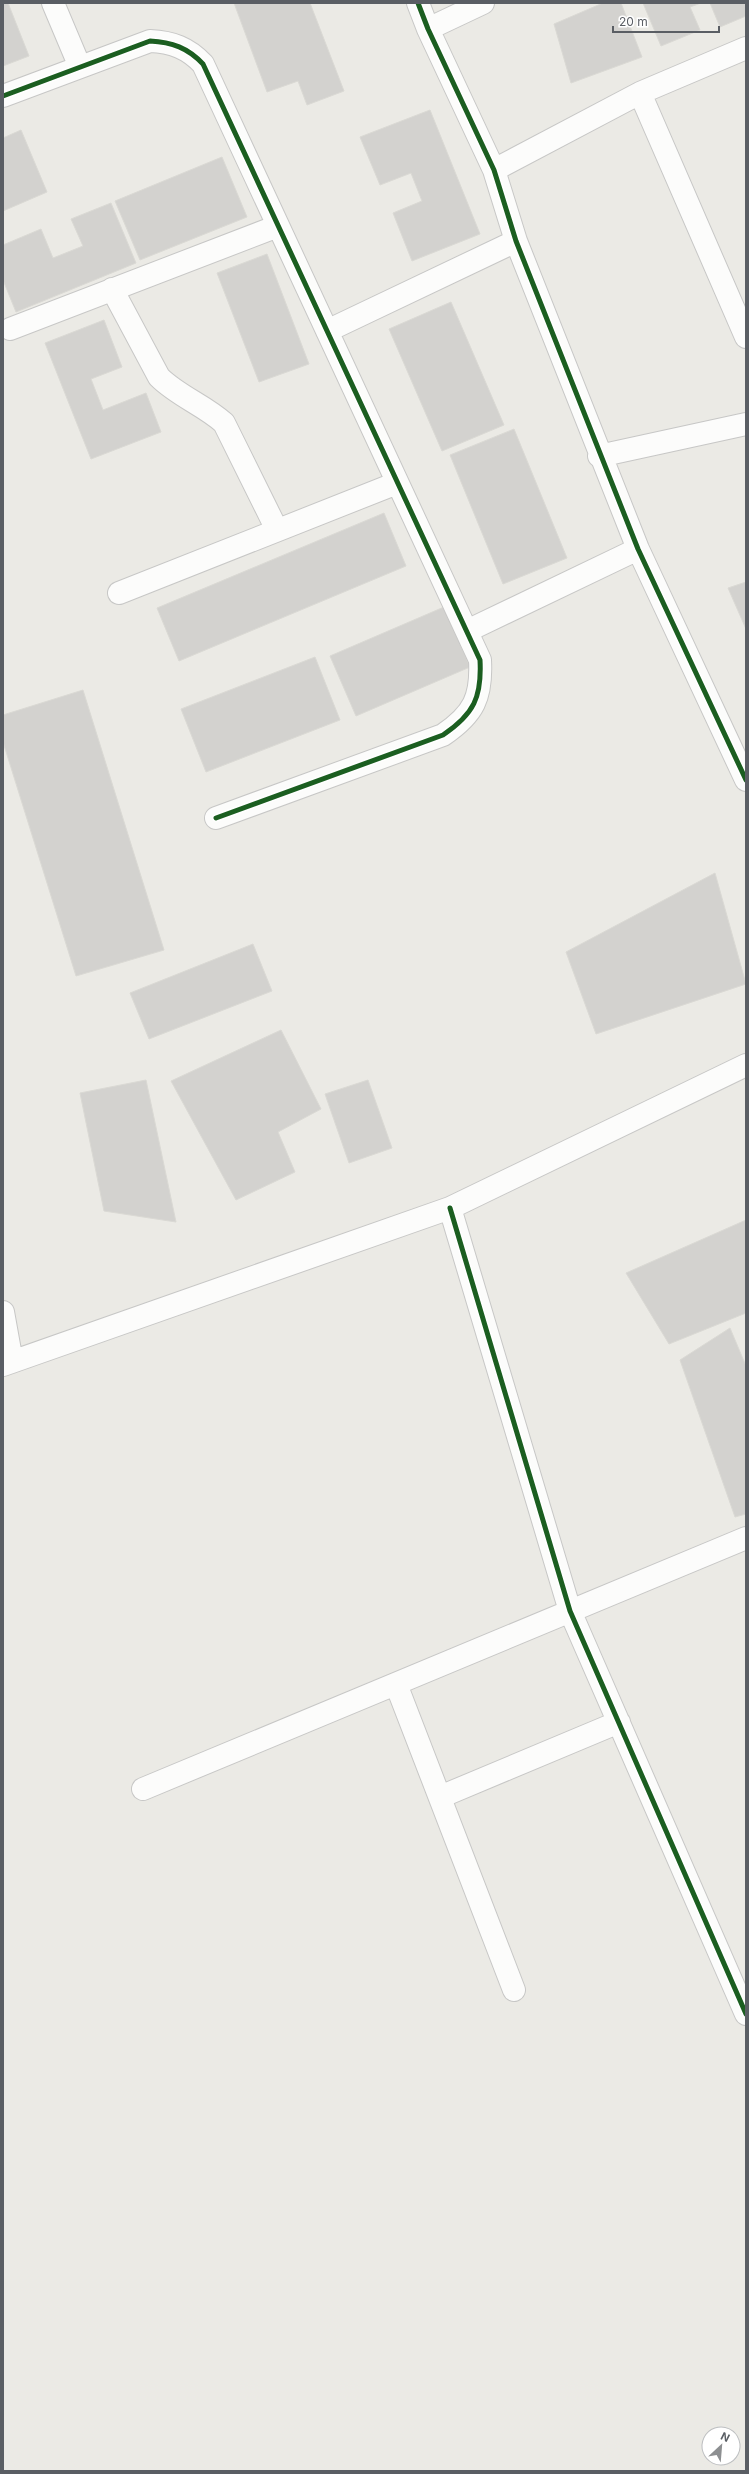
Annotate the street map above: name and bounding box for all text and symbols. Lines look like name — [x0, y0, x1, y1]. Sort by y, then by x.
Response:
scale bar — [613, 8, 719, 34]
text: 20 m — [619, 14, 648, 29]
north arrow — [701, 2426, 741, 2466]
text: N — [719, 2429, 732, 2445]

